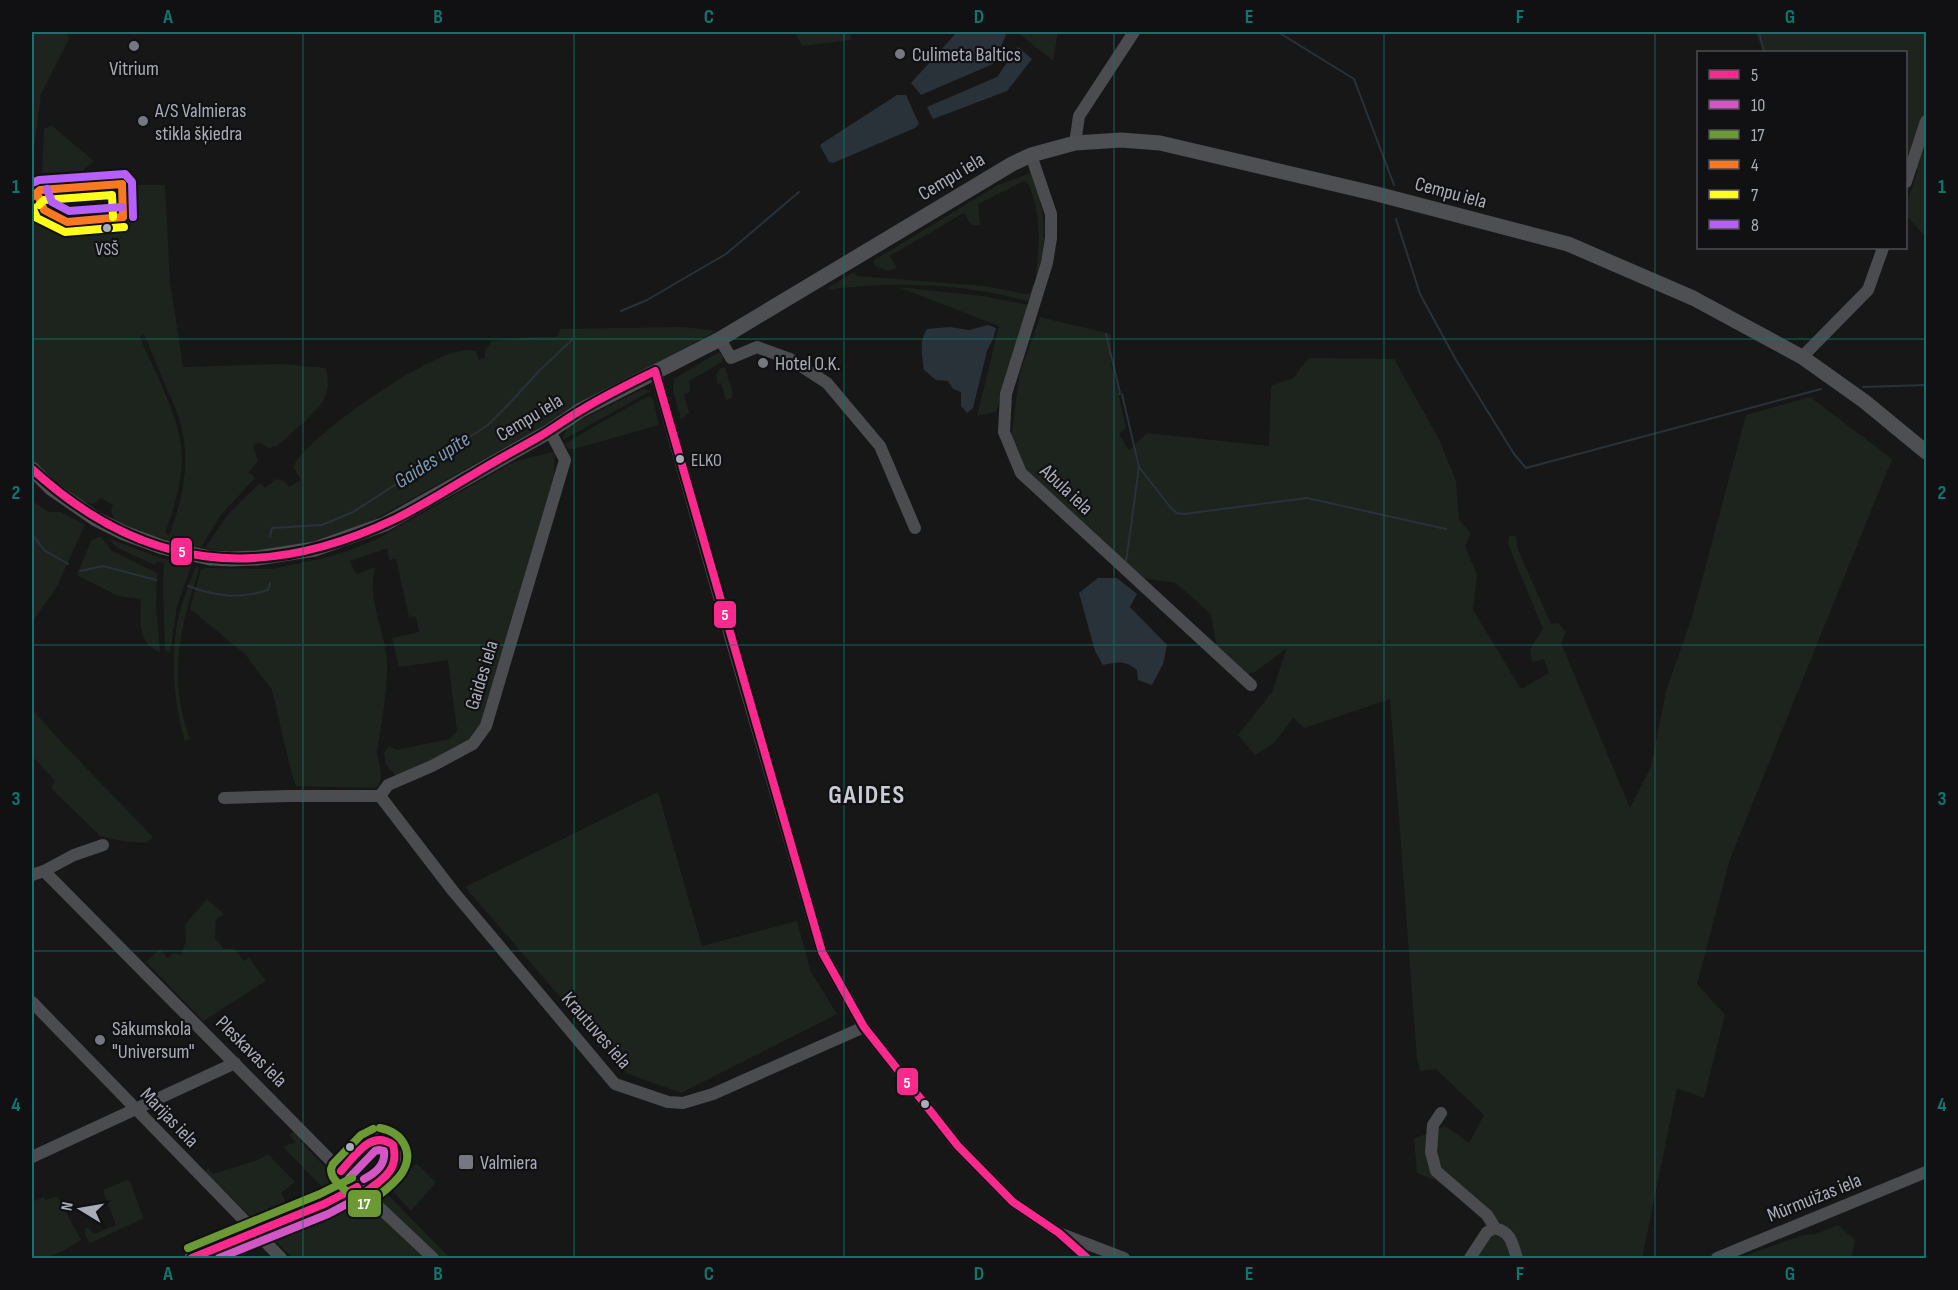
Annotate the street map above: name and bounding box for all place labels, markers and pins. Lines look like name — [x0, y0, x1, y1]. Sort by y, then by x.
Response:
marker: Vitrium — [127, 39, 141, 53]
place label: Culimeta Baltics — [912, 43, 1021, 67]
marker: Culimeta Baltics — [893, 47, 907, 61]
place label: Vitrium — [109, 57, 159, 81]
place label: A/S Valmieras stikla šķiedra — [154, 99, 246, 146]
marker: A/S Valmieras stikla šķiedra — [136, 114, 150, 128]
marker: VSŠ — [101, 222, 113, 234]
place label: VSŠ — [95, 239, 119, 260]
place label: Hotel O.K. — [775, 352, 841, 376]
marker: Hotel O.K. — [756, 356, 770, 370]
place label: ELKO — [691, 450, 722, 471]
marker: ELKO — [674, 453, 686, 465]
place label: Sākumskola "Universum" — [112, 1017, 195, 1064]
marker: Sākumskola "Universum" — [93, 1033, 107, 1047]
unlabelled marker — [919, 1098, 931, 1110]
unlabelled marker — [344, 1141, 356, 1153]
place label: Valmiera — [480, 1151, 538, 1175]
marker: Valmiera — [457, 1153, 475, 1171]

